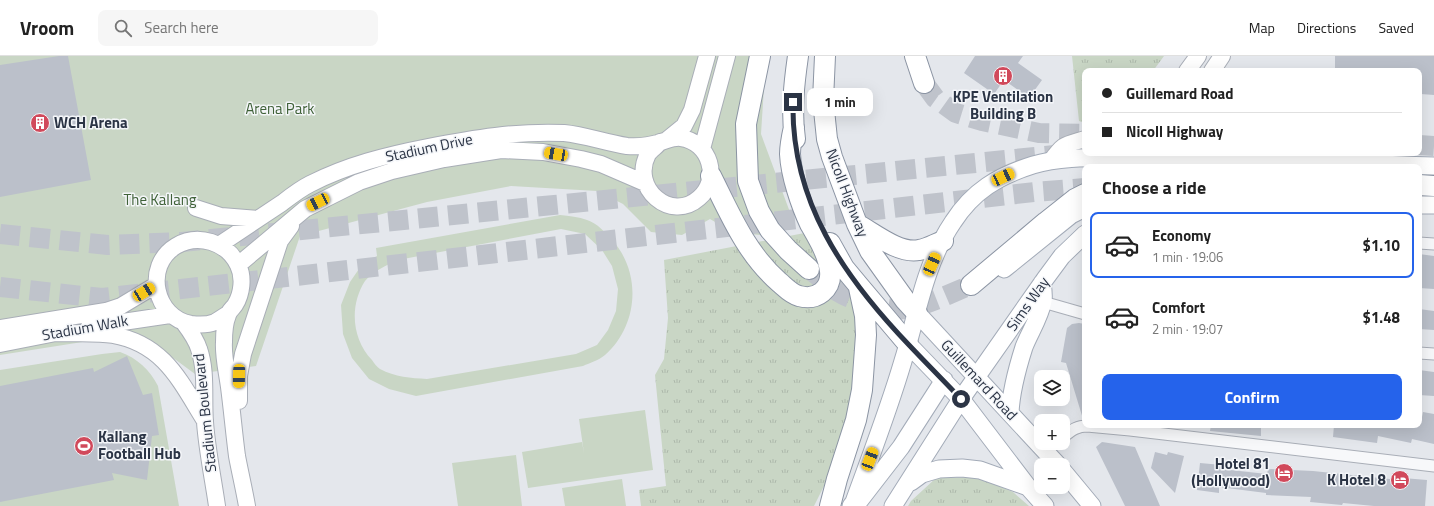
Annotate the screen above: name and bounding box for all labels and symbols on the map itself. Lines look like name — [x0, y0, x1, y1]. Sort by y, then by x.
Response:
building icon: KPE Ventilation Building B — [992, 65, 1014, 87]
place label: KPE Ventilation Building B — [953, 85, 1053, 125]
callout: 1 min — [807, 88, 873, 116]
route end — [784, 93, 802, 111]
park label: Arena Park — [245, 97, 315, 120]
place label: WCH Arena — [54, 111, 128, 134]
building icon: WCH Arena — [29, 112, 51, 134]
street label: Stadium Drive — [383, 127, 475, 168]
street label: Nicoll Highway — [820, 145, 875, 240]
car — [543, 146, 569, 162]
car — [990, 166, 1016, 188]
park label: The Kallang — [123, 188, 197, 211]
car — [305, 191, 331, 213]
car — [922, 251, 942, 277]
street label: Sims Way — [1000, 272, 1055, 336]
car — [131, 281, 157, 303]
street label: Stadium Walk — [40, 309, 130, 346]
street label: Guillemard Road — [936, 334, 1023, 425]
street label: Stadium Boulevard — [187, 352, 222, 474]
car — [233, 364, 245, 388]
route start — [952, 390, 970, 408]
place label: Kallang Football Hub — [98, 425, 181, 465]
sports icon: Kallang Football Hub — [73, 435, 95, 457]
car — [860, 446, 880, 472]
place label: Hotel 81 (Hollywood) — [1191, 452, 1270, 492]
hotel icon: Hotel 81 (Hollywood) — [1273, 462, 1295, 484]
place label: K Hotel 8 — [1327, 468, 1386, 491]
hotel icon: K Hotel 8 — [1389, 469, 1411, 491]

